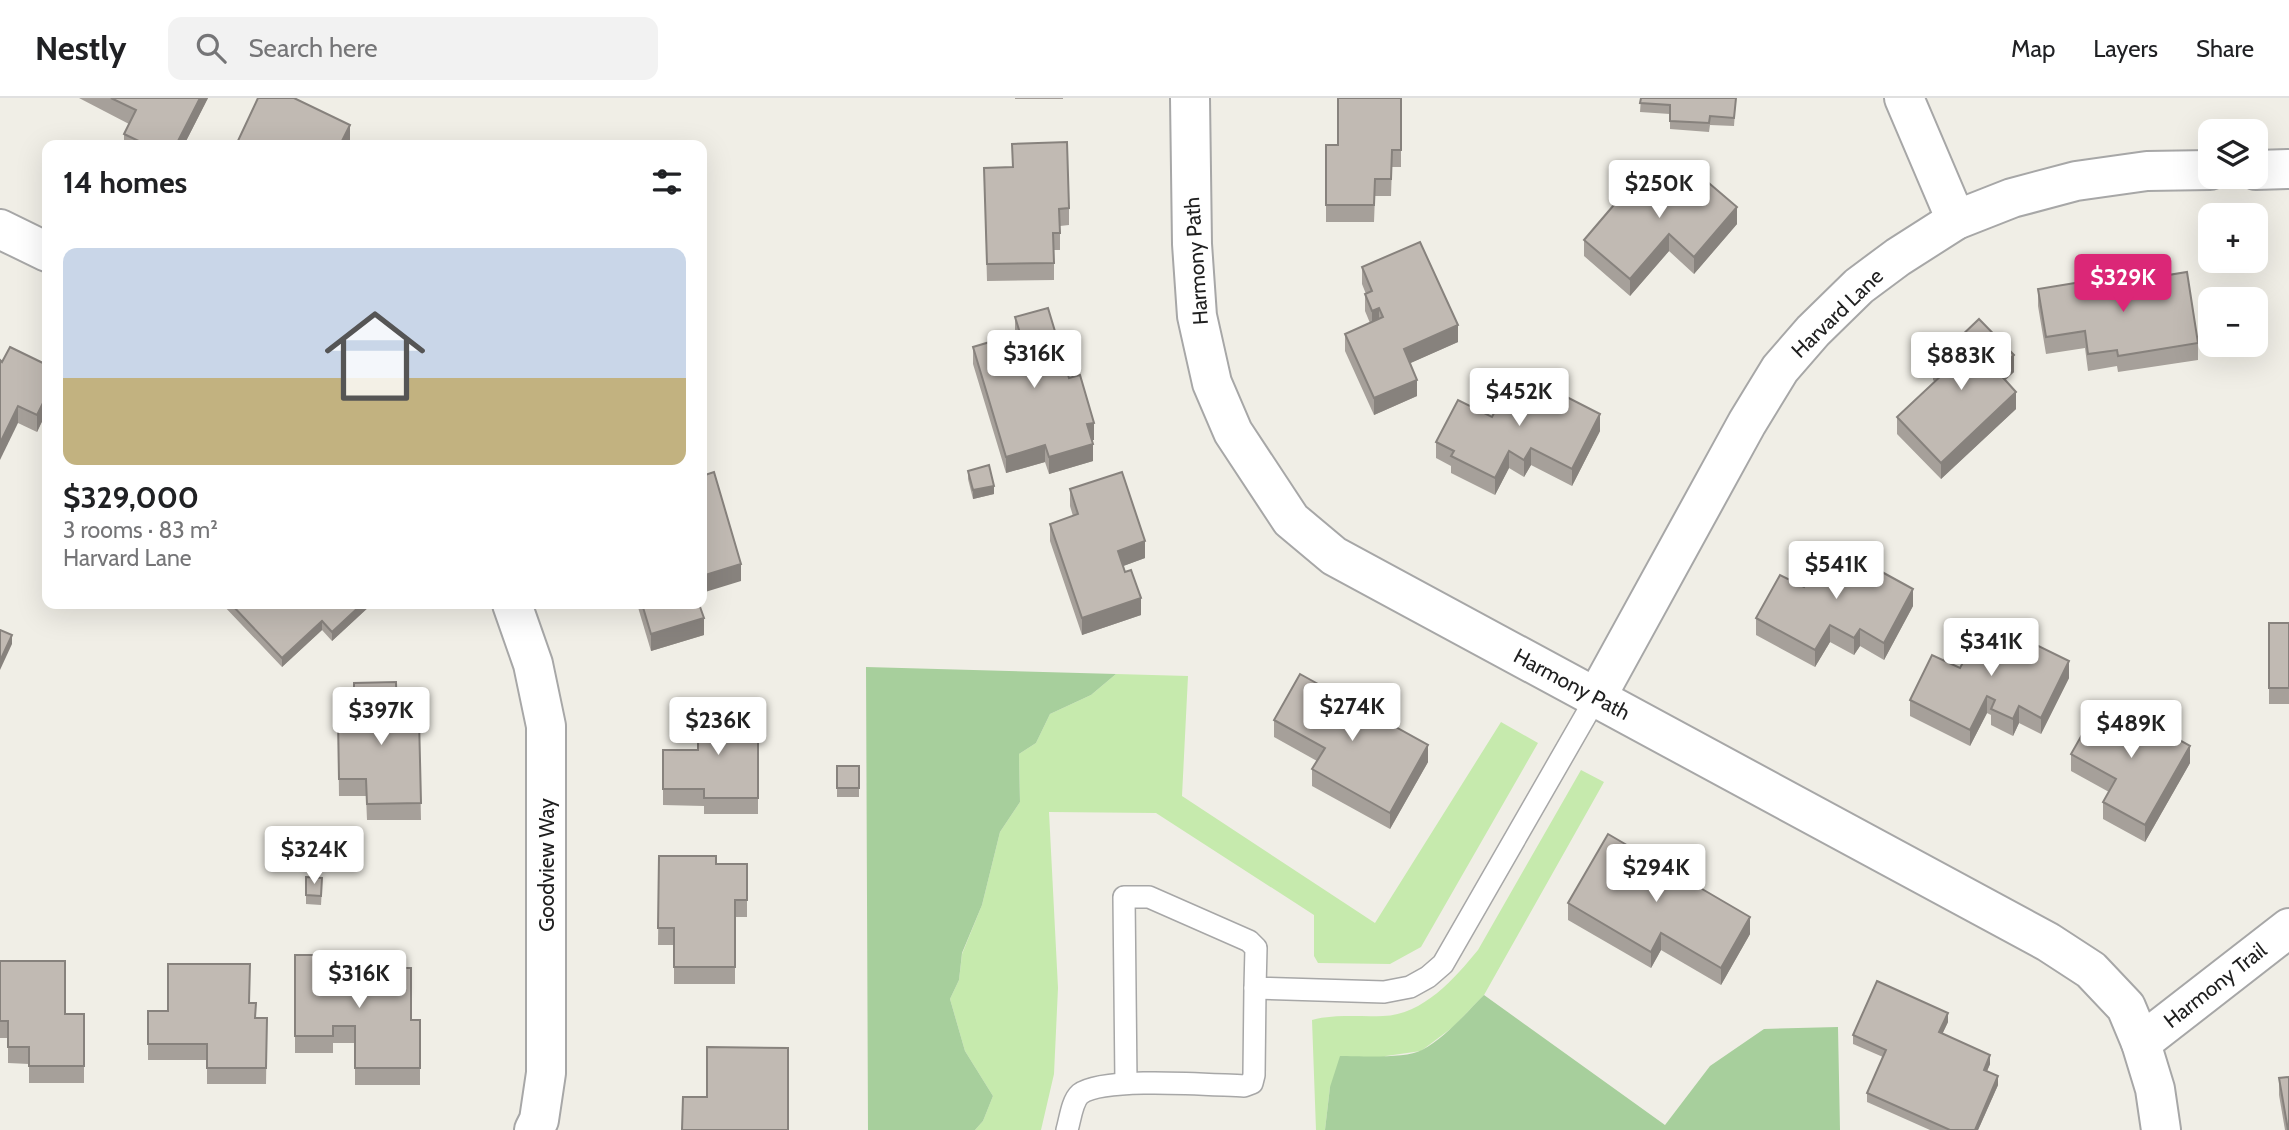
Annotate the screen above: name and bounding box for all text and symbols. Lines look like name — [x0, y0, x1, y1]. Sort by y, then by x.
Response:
search box — [168, 17, 658, 80]
text: Nestly — [35, 28, 126, 68]
icon: search — [192, 29, 230, 67]
text: Search here — [248, 32, 378, 64]
text: Map — [2011, 34, 2055, 63]
text: Layers — [2093, 34, 2158, 63]
text: Share — [2196, 34, 2254, 63]
map controls — [2198, 119, 2268, 357]
button: layers — [2198, 119, 2268, 189]
pin: $250K — [1610, 160, 1708, 220]
icon: filters — [648, 163, 686, 201]
text: 14 homes — [63, 164, 187, 201]
text: $250K — [1625, 169, 1693, 197]
street label: Harmony Path — [1179, 196, 1213, 326]
button: + — [2198, 203, 2268, 273]
pin: $329K — [2074, 254, 2172, 314]
street label: Harvard Lane — [1786, 263, 1888, 363]
text: $329K — [2090, 263, 2156, 291]
button: − — [2198, 287, 2268, 357]
icon: home — [312, 293, 438, 419]
pin: $316K — [985, 330, 1083, 390]
pin: $883K — [1912, 332, 2010, 392]
text: $316K — [1003, 339, 1065, 367]
text: $883K — [1927, 341, 1995, 369]
pin: $452K — [1470, 368, 1568, 428]
text: $452K — [1486, 377, 1552, 405]
text: $329,000 — [63, 479, 199, 516]
text: 3 rooms · 83 m² — [63, 516, 218, 544]
pin: $541K — [1787, 542, 1885, 601]
text: Harvard Lane — [63, 544, 192, 572]
text: $541K — [1805, 550, 1867, 578]
pin: $341K — [1942, 618, 2040, 678]
text: $341K — [1960, 627, 2022, 655]
street label: Harmony Path — [1510, 643, 1634, 725]
pin: $274K — [1303, 684, 1401, 743]
pin: $397K — [332, 688, 430, 747]
text: $274K — [1319, 692, 1385, 720]
text: $397K — [349, 696, 413, 724]
pin: $236K — [669, 698, 767, 757]
pin: $489K — [2082, 700, 2180, 760]
text: $236K — [685, 706, 751, 734]
text: $489K — [2097, 709, 2165, 737]
street label: Goodview Way — [534, 798, 559, 932]
pin: $324K — [265, 826, 363, 886]
text: $324K — [281, 835, 347, 863]
pin: $294K — [1607, 844, 1705, 904]
text: $294K — [1622, 853, 1690, 881]
street label: Harmony Trail — [2159, 937, 2271, 1033]
pin: $316K — [310, 950, 408, 1010]
text: $316K — [328, 959, 390, 987]

